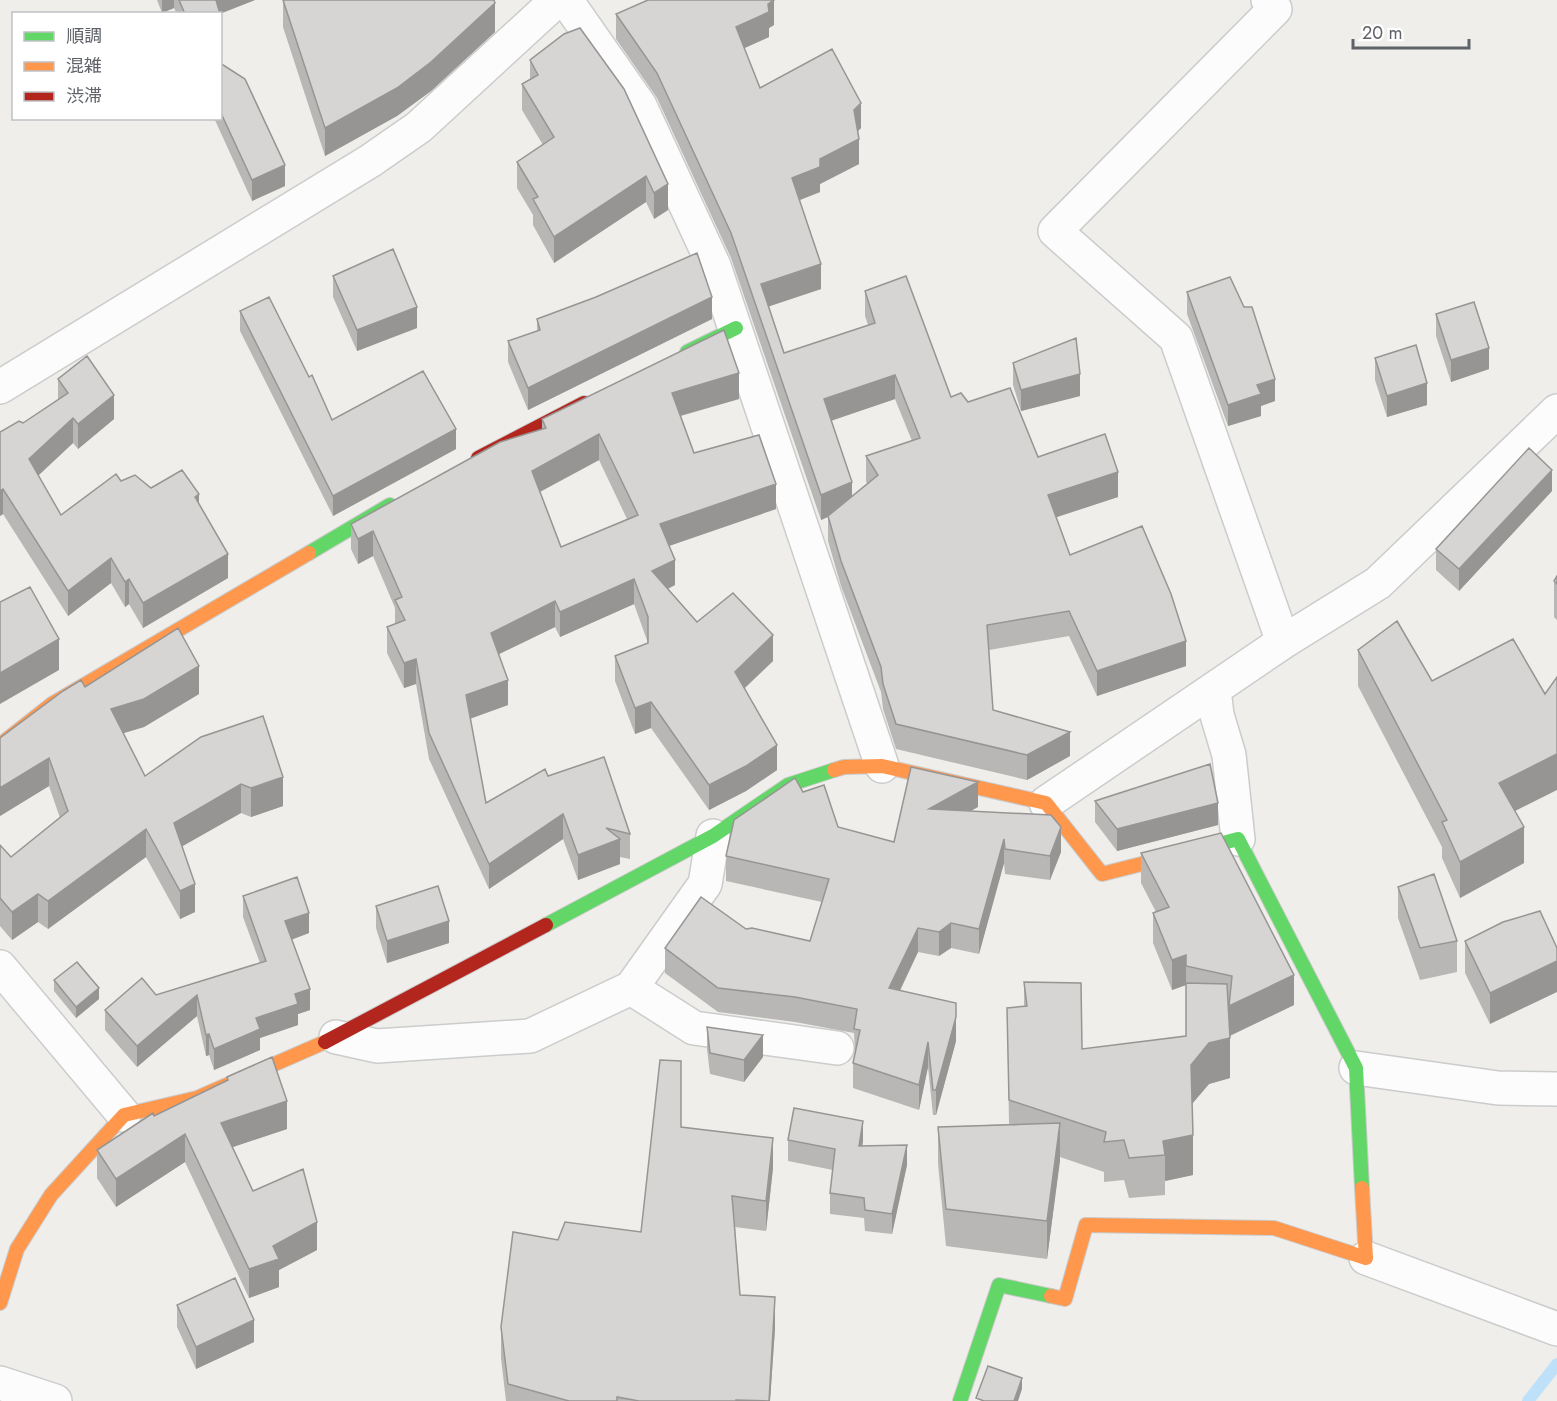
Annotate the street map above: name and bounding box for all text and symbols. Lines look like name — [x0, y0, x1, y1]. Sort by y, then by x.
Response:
legend — [12, 12, 222, 120]
scale bar — [1353, 12, 1468, 50]
text: 20 m — [1362, 20, 1402, 46]
text: 順調 — [66, 23, 102, 49]
text: 混雑 — [66, 53, 102, 79]
text: 渋滞 — [66, 83, 102, 109]

